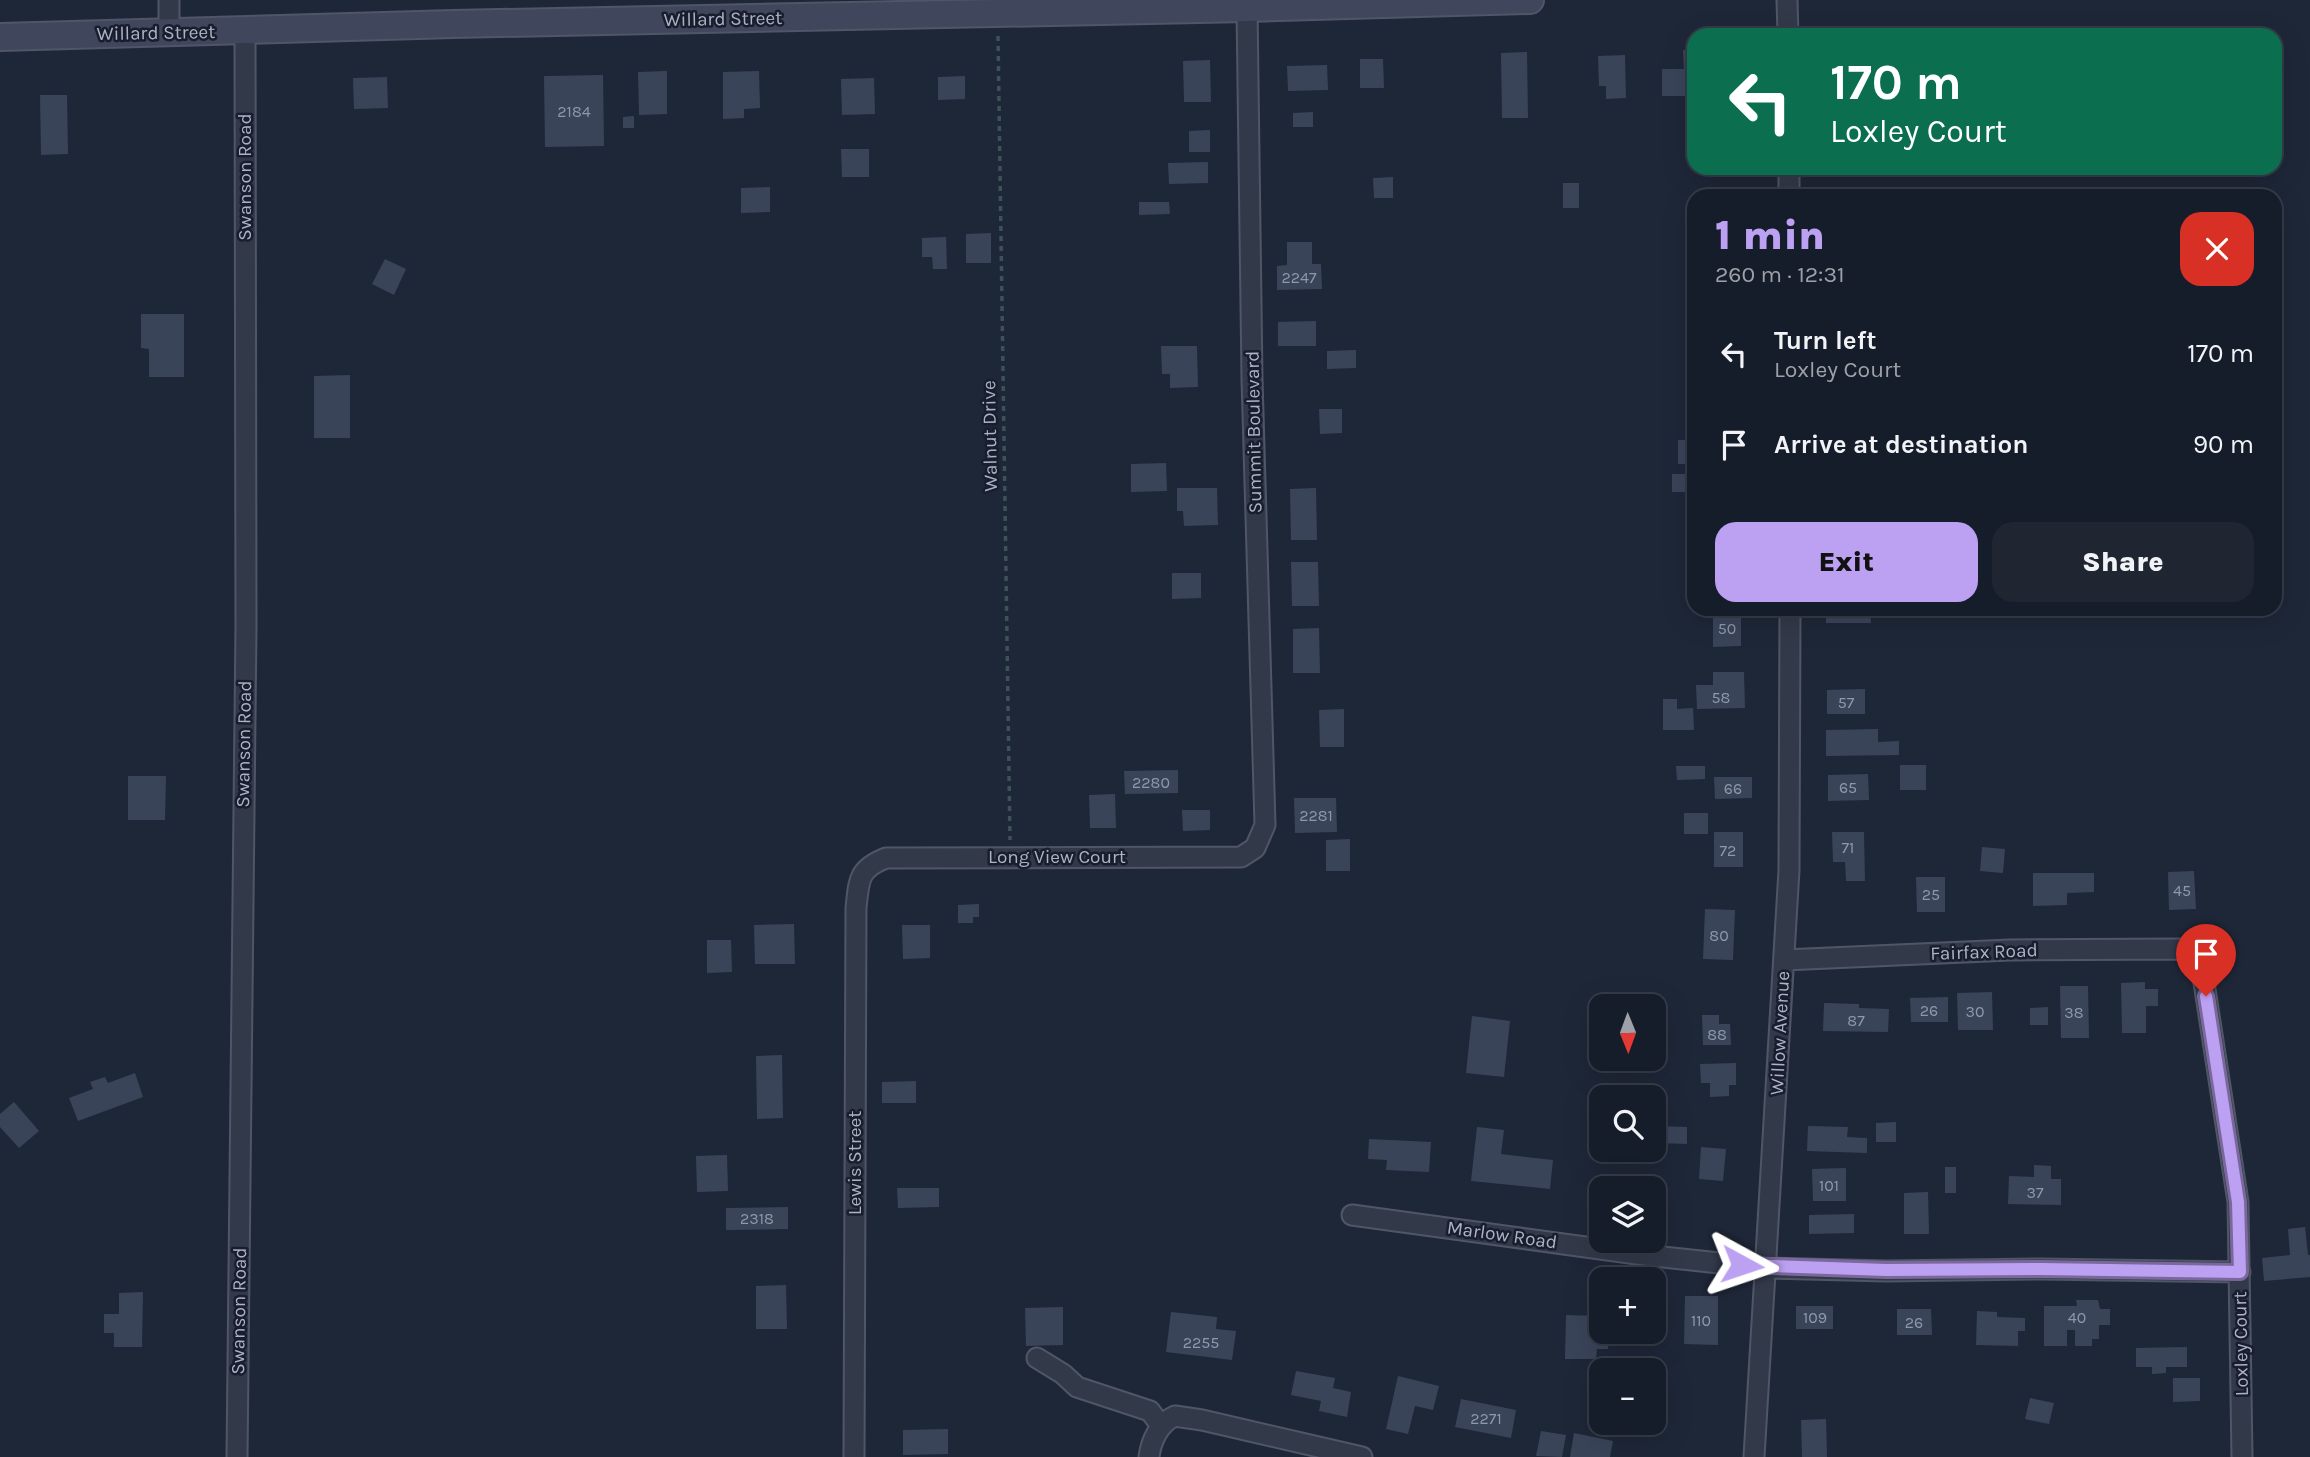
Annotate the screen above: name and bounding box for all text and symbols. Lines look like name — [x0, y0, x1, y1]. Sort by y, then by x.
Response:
street label: Willard Street — [664, 7, 782, 31]
street label: Willard Street — [97, 21, 215, 45]
text: 170 m — [1830, 54, 1962, 111]
icon: left — [1715, 56, 1806, 147]
house number: 2184 — [557, 102, 591, 121]
street label: Swanson Road — [234, 113, 256, 241]
text: Loxley Court — [1830, 113, 2007, 150]
text: 1 min — [1715, 210, 1825, 260]
button: close — [2180, 212, 2254, 286]
text: 260 m · 12:31 — [1715, 261, 1845, 288]
house number: 2247 — [1282, 268, 1317, 287]
text: Turn left — [1774, 325, 1876, 356]
icon: left — [1715, 335, 1753, 373]
text: 170 m — [2187, 338, 2254, 369]
street label: Summit Boulevard — [1242, 350, 1266, 514]
text: Loxley Court — [1774, 356, 1901, 383]
street label: Walnut Drive — [978, 380, 1002, 492]
icon: arrive — [1715, 426, 1753, 464]
text: Arrive at destination — [1774, 429, 2028, 460]
text: 90 m — [2193, 429, 2254, 460]
button: Exit — [1715, 522, 1978, 602]
button: Share — [1992, 522, 2254, 602]
house number: 50 — [1718, 619, 1736, 638]
street label: Swanson Road — [232, 680, 256, 808]
house number: 58 — [1712, 688, 1730, 707]
house number: 57 — [1838, 693, 1855, 712]
house number: 2280 — [1132, 773, 1170, 792]
house number: 65 — [1839, 778, 1857, 797]
house number: 66 — [1724, 779, 1742, 798]
house number: 2281 — [1299, 806, 1333, 825]
house number: 71 — [1842, 838, 1854, 857]
house number: 72 — [1720, 841, 1736, 860]
street label: Long View Court — [988, 846, 1126, 868]
house number: 45 — [2173, 881, 2191, 900]
house number: 25 — [1922, 885, 1940, 904]
pin — [2176, 924, 2236, 996]
house number: 80 — [1709, 926, 1729, 945]
icon: arrive — [2187, 935, 2225, 973]
street label: Fairfax Road — [1930, 939, 2038, 965]
street label: Willow Avenue — [1766, 970, 1794, 1096]
north arrow — [1589, 994, 1666, 1071]
map controls — [1589, 994, 1666, 1435]
house number: 26 — [1920, 1001, 1938, 1020]
house number: 30 — [1966, 1002, 1984, 1021]
house number: 38 — [2064, 1003, 2084, 1022]
house number: 87 — [1847, 1011, 1865, 1030]
house number: 88 — [1707, 1025, 1727, 1044]
button: search — [1589, 1085, 1666, 1162]
street label: Lewis Street — [844, 1111, 866, 1215]
button: layers — [1589, 1176, 1666, 1253]
house number: 101 — [1819, 1176, 1839, 1195]
house number: 37 — [2027, 1183, 2044, 1202]
house number: 2318 — [740, 1209, 774, 1228]
street label: Marlow Road — [1445, 1216, 1559, 1254]
position arrow — [1705, 1228, 1779, 1302]
street label: Swanson Road — [227, 1247, 251, 1375]
button: + — [1589, 1267, 1666, 1344]
street label: Loxley Court — [2229, 1291, 2253, 1397]
house number: 109 — [1803, 1308, 1827, 1327]
house number: 40 — [2068, 1308, 2086, 1327]
house number: 110 — [1691, 1311, 1711, 1330]
house number: 26 — [1905, 1313, 1923, 1332]
house number: 2255 — [1183, 1333, 1219, 1352]
button: − — [1589, 1358, 1666, 1435]
house number: 2271 — [1470, 1409, 1502, 1428]

